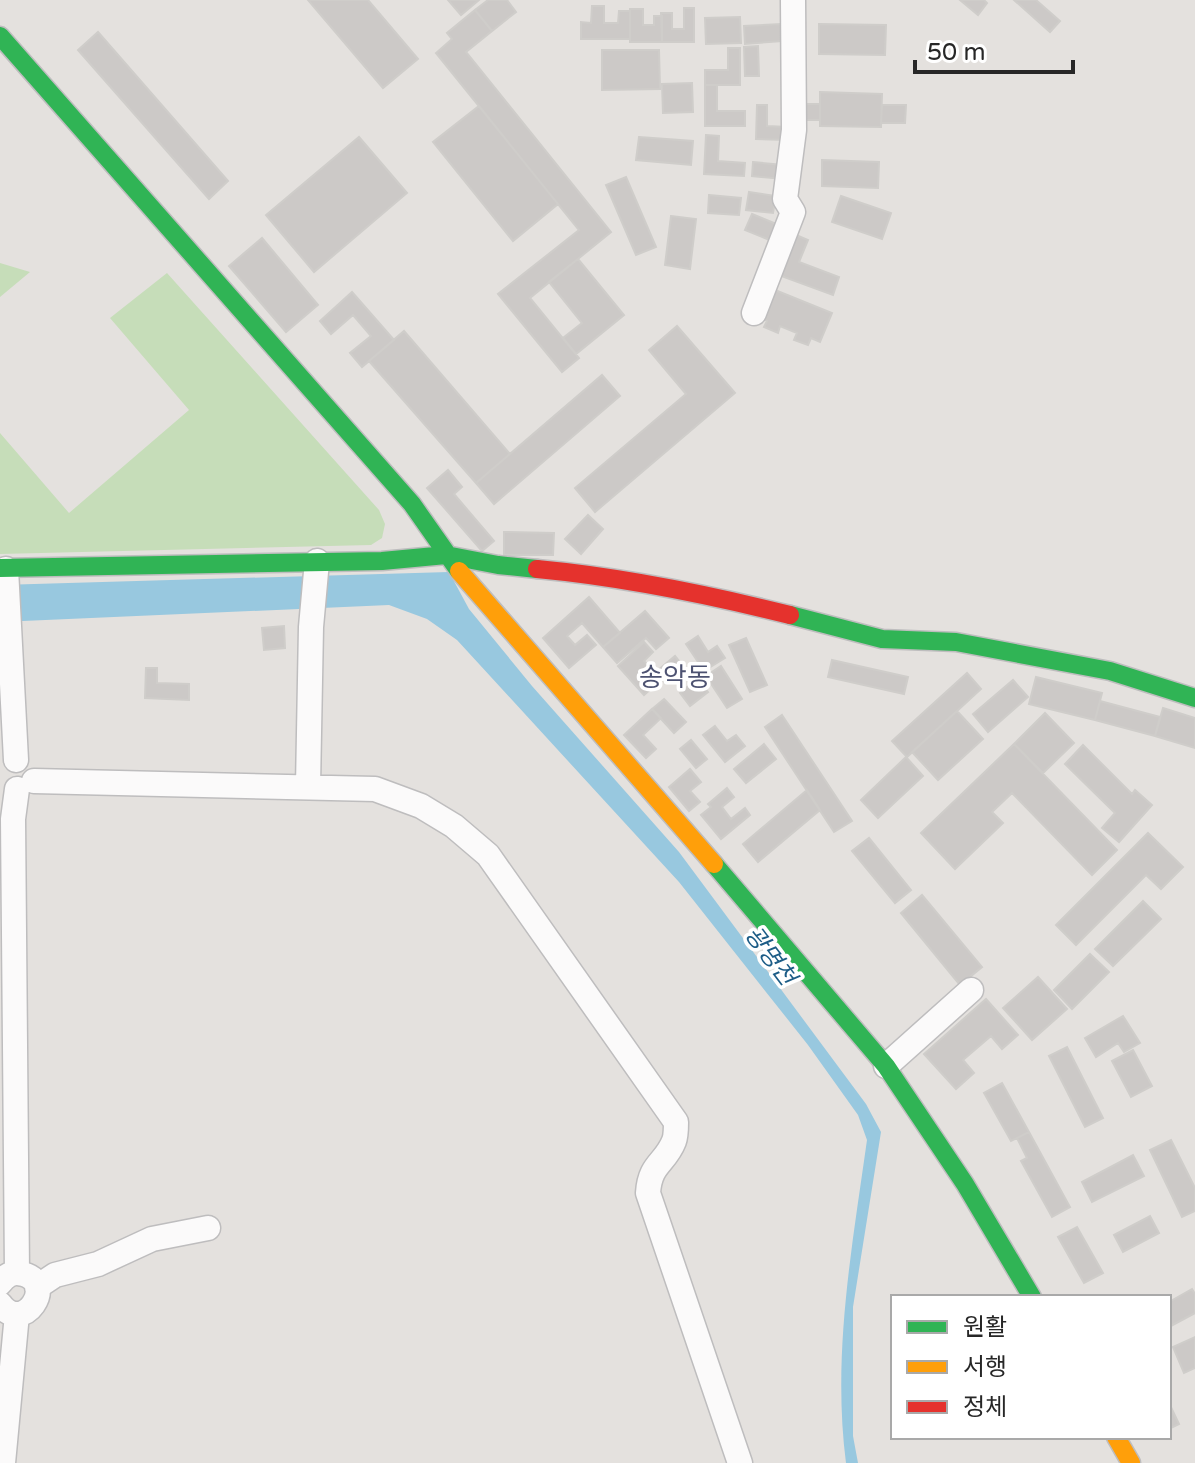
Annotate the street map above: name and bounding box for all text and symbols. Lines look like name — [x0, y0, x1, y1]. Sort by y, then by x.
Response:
scale bar — [915, 24, 1073, 74]
text: 50 m — [927, 38, 985, 67]
district label: 송악동 — [639, 662, 711, 693]
water label: 광명천 — [738, 921, 803, 994]
legend — [891, 1295, 1171, 1439]
text: 원활 — [963, 1313, 1007, 1342]
text: 서행 — [963, 1353, 1007, 1382]
text: 정체 — [963, 1393, 1007, 1422]

